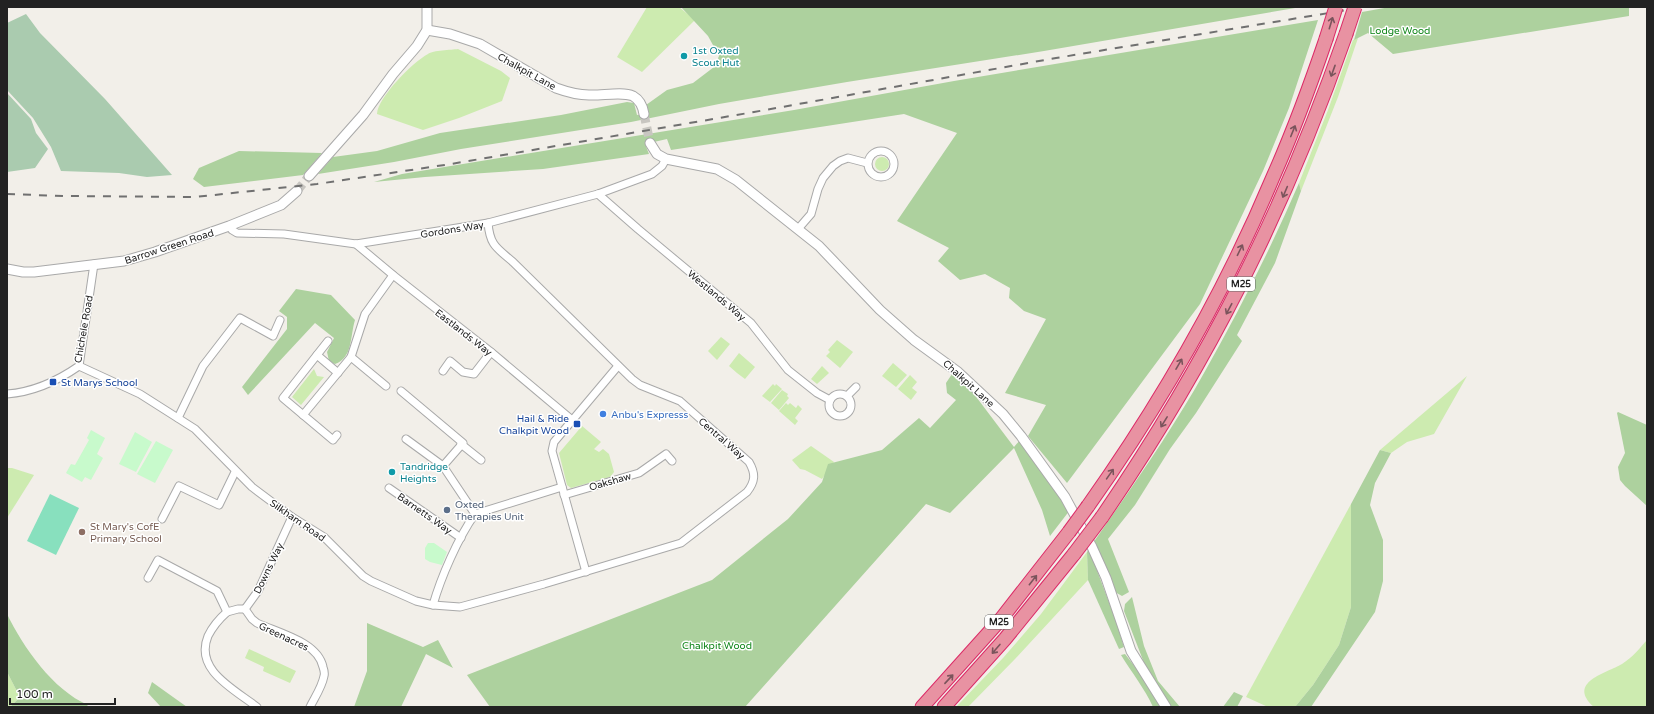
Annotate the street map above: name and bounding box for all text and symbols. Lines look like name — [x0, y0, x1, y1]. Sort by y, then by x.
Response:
one-way arrow — [1328, 17, 1335, 30]
park label: Lodge Wood — [1370, 25, 1430, 37]
place label: 1st Oxted Scout Hut — [692, 45, 740, 69]
street label: Chalkpit Lane — [495, 51, 558, 93]
marker: 1st Oxted Scout Hut — [679, 51, 689, 61]
one-way arrow — [1329, 65, 1336, 78]
one-way arrow — [1289, 125, 1297, 137]
one-way arrow — [1281, 185, 1288, 197]
street label: Gordons Way — [420, 219, 485, 241]
street label: Barrow Green Road — [123, 227, 215, 267]
one-way arrow — [1237, 244, 1244, 256]
street label: Westlands Way — [685, 268, 748, 324]
road number: M25 — [1227, 277, 1255, 291]
street label: Chichele Road — [72, 294, 96, 364]
one-way arrow — [1224, 303, 1232, 315]
street label: Eastlands Way — [432, 307, 495, 359]
street label: Chalkpit Lane — [940, 358, 997, 410]
one-way arrow — [1176, 358, 1184, 370]
marker: St Marys School — [48, 377, 58, 387]
place label: St Marys School — [61, 377, 137, 389]
marker: Anbu's Expresss — [598, 409, 608, 419]
place label: Anbu's Expresss — [611, 409, 689, 421]
place label: Hail & Ride Chalkpit Wood — [499, 413, 569, 437]
street label: Central Way — [696, 415, 747, 463]
one-way arrow — [1160, 416, 1168, 427]
marker: Hail & Ride Chalkpit Wood — [572, 419, 582, 429]
place label: Tandridge Heights — [400, 461, 448, 485]
marker: Tandridge Heights — [387, 467, 397, 477]
one-way arrow — [1106, 469, 1114, 480]
street label: Oakshaw — [588, 470, 633, 494]
street label: Barnetts Way — [395, 491, 455, 537]
street label: Silkham Road — [267, 497, 328, 544]
place label: Oxted Therapies Unit — [455, 499, 524, 523]
marker: Oxted Therapies Unit — [442, 505, 452, 515]
place label: St Mary's CofE Primary School — [90, 521, 162, 545]
marker: St Mary's CofE Primary School — [77, 527, 87, 537]
street label: Downs Way — [251, 540, 287, 596]
one-way arrow — [1028, 574, 1037, 585]
road number: M25 — [985, 615, 1013, 629]
street label: Greenacres — [257, 620, 311, 654]
park label: Chalkpit Wood — [682, 640, 752, 652]
one-way arrow — [991, 644, 1001, 654]
one-way arrow — [944, 673, 953, 684]
scale bar — [10, 680, 115, 706]
text: 100 m — [16, 687, 53, 701]

